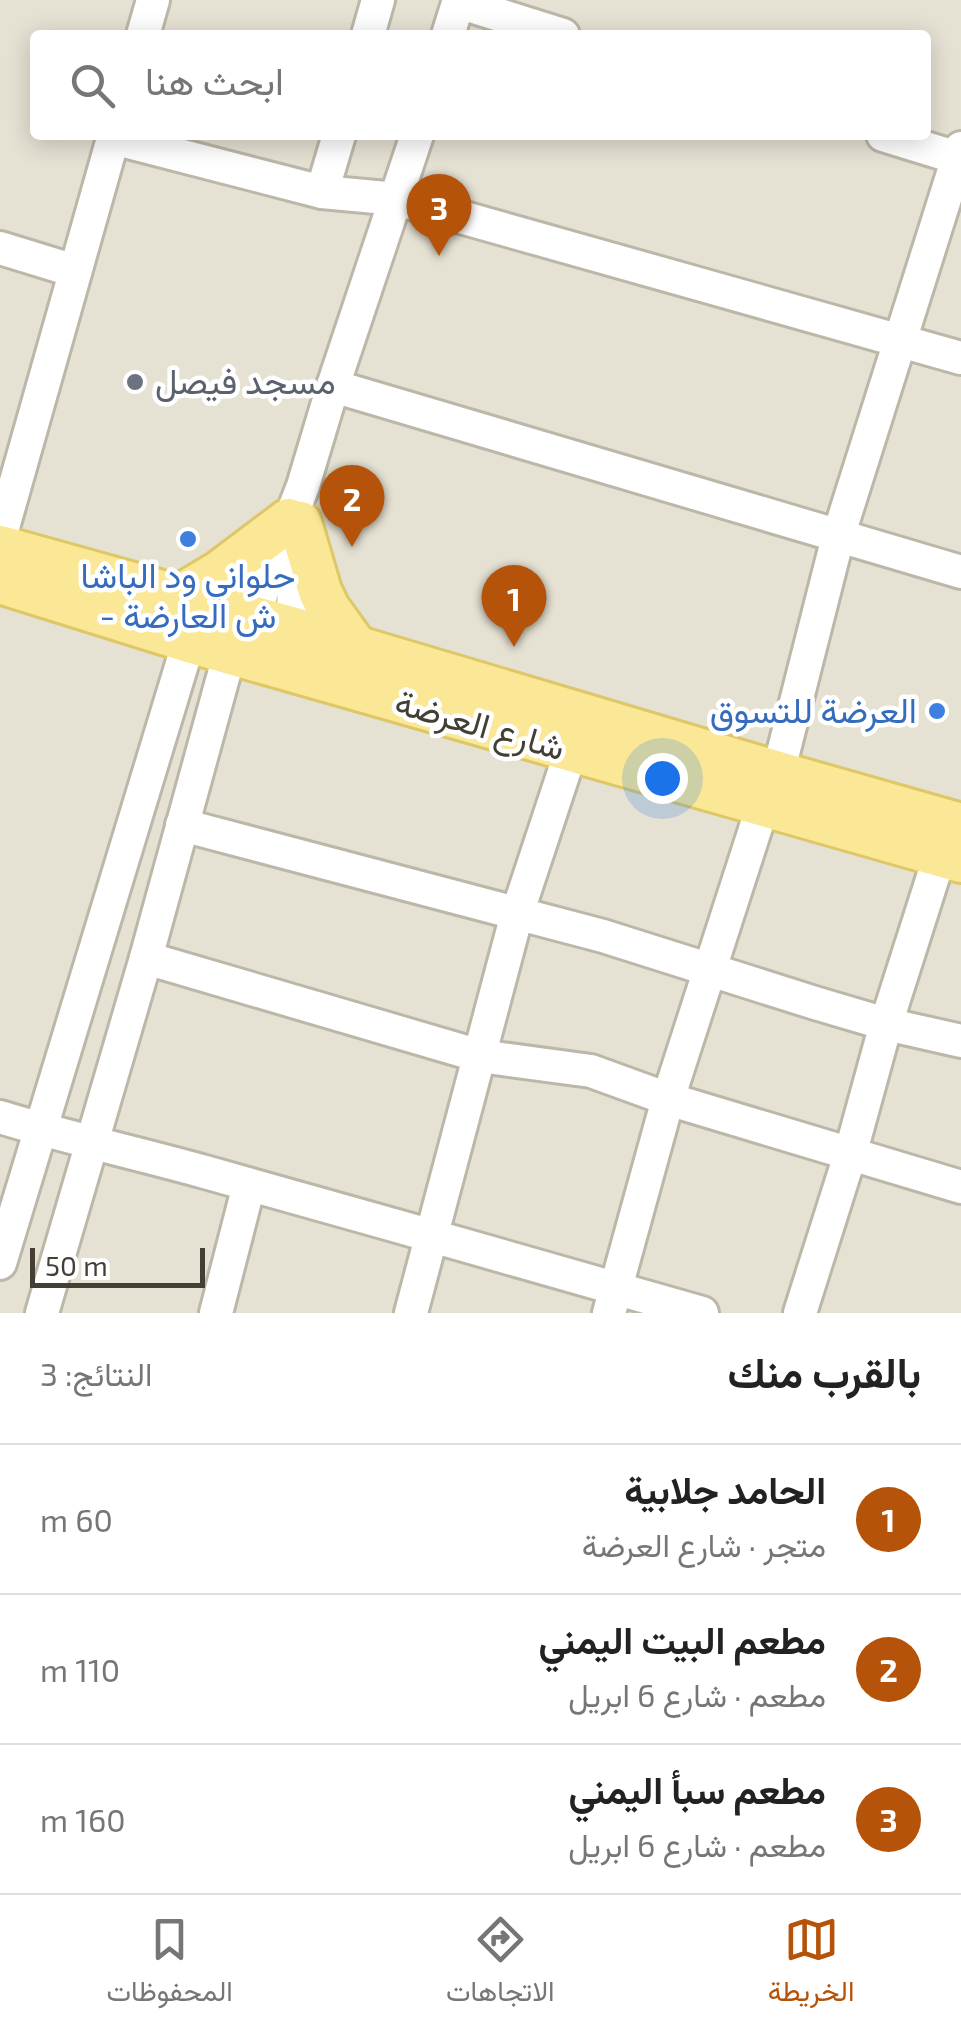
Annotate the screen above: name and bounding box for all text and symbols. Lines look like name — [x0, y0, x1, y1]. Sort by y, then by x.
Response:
search box — [30, 30, 931, 140]
text: ابحث هنا — [145, 57, 284, 103]
icon: search — [65, 58, 120, 113]
pin: 3 — [406, 174, 472, 256]
place label: مسجد فيصل — [155, 359, 336, 403]
marker: مسجد فيصل — [124, 371, 146, 393]
pin: 2 — [320, 464, 384, 547]
marker: حلواني ود الباشا - ش العارضة — [177, 528, 199, 550]
place label: حلواني ود الباشا - ش العارضة — [80, 553, 296, 638]
pin: 1 — [482, 564, 546, 647]
street label: شارع العرضة — [389, 679, 570, 772]
place label: العرضة للتسوق — [710, 688, 917, 733]
marker: العرضة للتسوق — [926, 700, 948, 722]
your location — [637, 753, 688, 804]
scale bar — [30, 1243, 205, 1288]
text: 50 m — [45, 1248, 108, 1282]
text: بالقرب منك — [728, 1346, 921, 1396]
text: النتائج: 3 — [40, 1354, 152, 1392]
text: الحامد جلابية — [624, 1466, 826, 1512]
text: 60 m — [40, 1500, 113, 1538]
text: 1 — [882, 1500, 895, 1538]
text: متجر · شارع العرضة — [582, 1525, 826, 1563]
text: مطعم البيت اليمني — [538, 1616, 826, 1662]
text: 110 m — [40, 1650, 120, 1688]
text: 2 — [879, 1650, 898, 1688]
text: مطعم · شارع 6 ابريل — [568, 1675, 826, 1713]
text: مطعم سبأ اليمني — [568, 1766, 826, 1812]
text: 160 m — [40, 1800, 126, 1838]
text: 3 — [879, 1800, 898, 1838]
text: مطعم · شارع 6 ابريل — [568, 1825, 826, 1863]
tab: المحفوظات — [107, 1912, 233, 2016]
tab: الاتجاهات — [446, 1912, 555, 2016]
tab: الخريطة — [768, 1912, 854, 2016]

